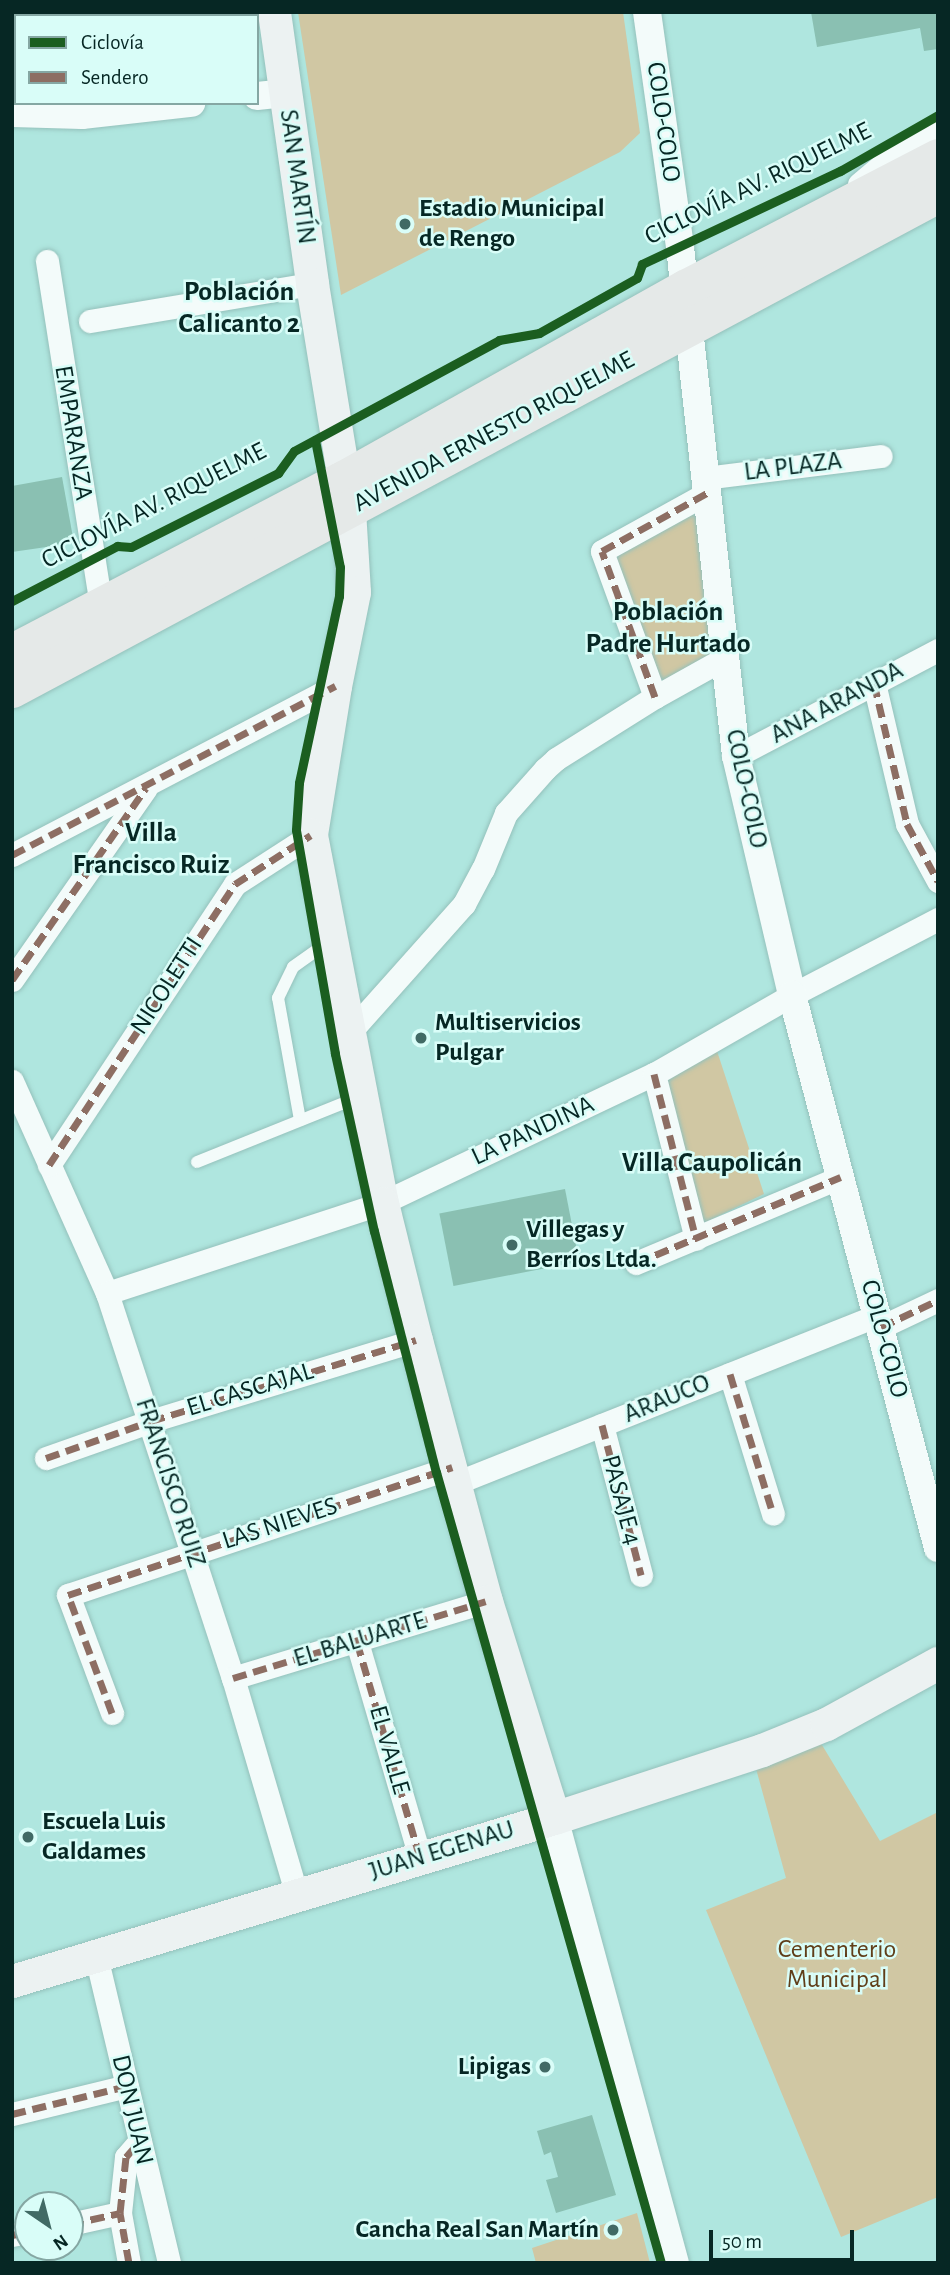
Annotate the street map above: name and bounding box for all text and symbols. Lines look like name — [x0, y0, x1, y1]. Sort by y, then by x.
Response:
legend — [14, 14, 259, 105]
text: Ciclovía — [81, 32, 144, 53]
street label: COLO-COLO — [639, 60, 687, 184]
text: Sendero — [81, 67, 149, 88]
street label: SAN MARTÍN — [272, 108, 322, 246]
street label: CICLOVÍA AV. RIQUELME — [640, 116, 876, 252]
place label: Estadio Municipal de Rengo — [419, 193, 605, 255]
marker: Estadio Municipal de Rengo — [397, 216, 413, 232]
district label: Población Calicanto 2 — [178, 275, 300, 341]
street label: AVENIDA ERNESTO RIQUELME — [348, 345, 640, 519]
street label: EMPARANZA — [47, 363, 99, 503]
street label: CICLOVÍA AV. RIQUELME — [37, 436, 271, 576]
street label: LA PLAZA — [742, 446, 844, 488]
district label: Población Padre Hurtado — [585, 595, 751, 661]
street label: ANA ARANDA — [765, 655, 909, 751]
street label: COLO-COLO — [718, 727, 774, 851]
district label: Villa Francisco Ruiz — [72, 816, 230, 882]
street label: NICOLETTI — [124, 931, 210, 1041]
place label: Multiservicios Pulgar — [435, 1007, 581, 1068]
marker: Multiservicios Pulgar — [413, 1030, 429, 1046]
street label: LA PANDINA — [467, 1089, 599, 1173]
district label: Villa Caupolicán — [622, 1146, 802, 1180]
place label: Villegas y Berríos Ltda. — [526, 1214, 657, 1276]
marker: Villegas y Berríos Ltda. — [504, 1237, 520, 1253]
street label: COLO-COLO — [853, 1277, 915, 1401]
street label: EL CASCAJAL — [183, 1356, 317, 1424]
street label: ARAUCO — [619, 1368, 715, 1430]
street label: FRANCISCO RUIZ — [128, 1394, 212, 1572]
street label: PASAJE 4 — [594, 1452, 648, 1548]
street label: LAS NIEVES — [219, 1491, 341, 1557]
street label: EL BALUARTE — [290, 1605, 430, 1675]
street label: EL VALLE — [361, 1702, 417, 1798]
place label: Escuela Luis Galdames — [42, 1806, 166, 1868]
street label: JUAN EGENAU — [366, 1814, 518, 1888]
marker: Escuela Luis Galdames — [20, 1829, 36, 1845]
park label: Cementerio Municipal — [778, 1934, 896, 1996]
place label: Lipigas — [458, 2051, 531, 2083]
street label: DON JUAN — [104, 2052, 160, 2168]
marker: Lipigas — [537, 2059, 553, 2075]
north arrow — [14, 2191, 84, 2261]
place label: Cancha Real San Martín — [355, 2214, 599, 2246]
scale bar — [712, 2216, 857, 2260]
marker: Cancha Real San Martín — [605, 2222, 621, 2238]
text: N — [49, 2230, 71, 2254]
text: 50 m — [722, 2231, 762, 2252]

